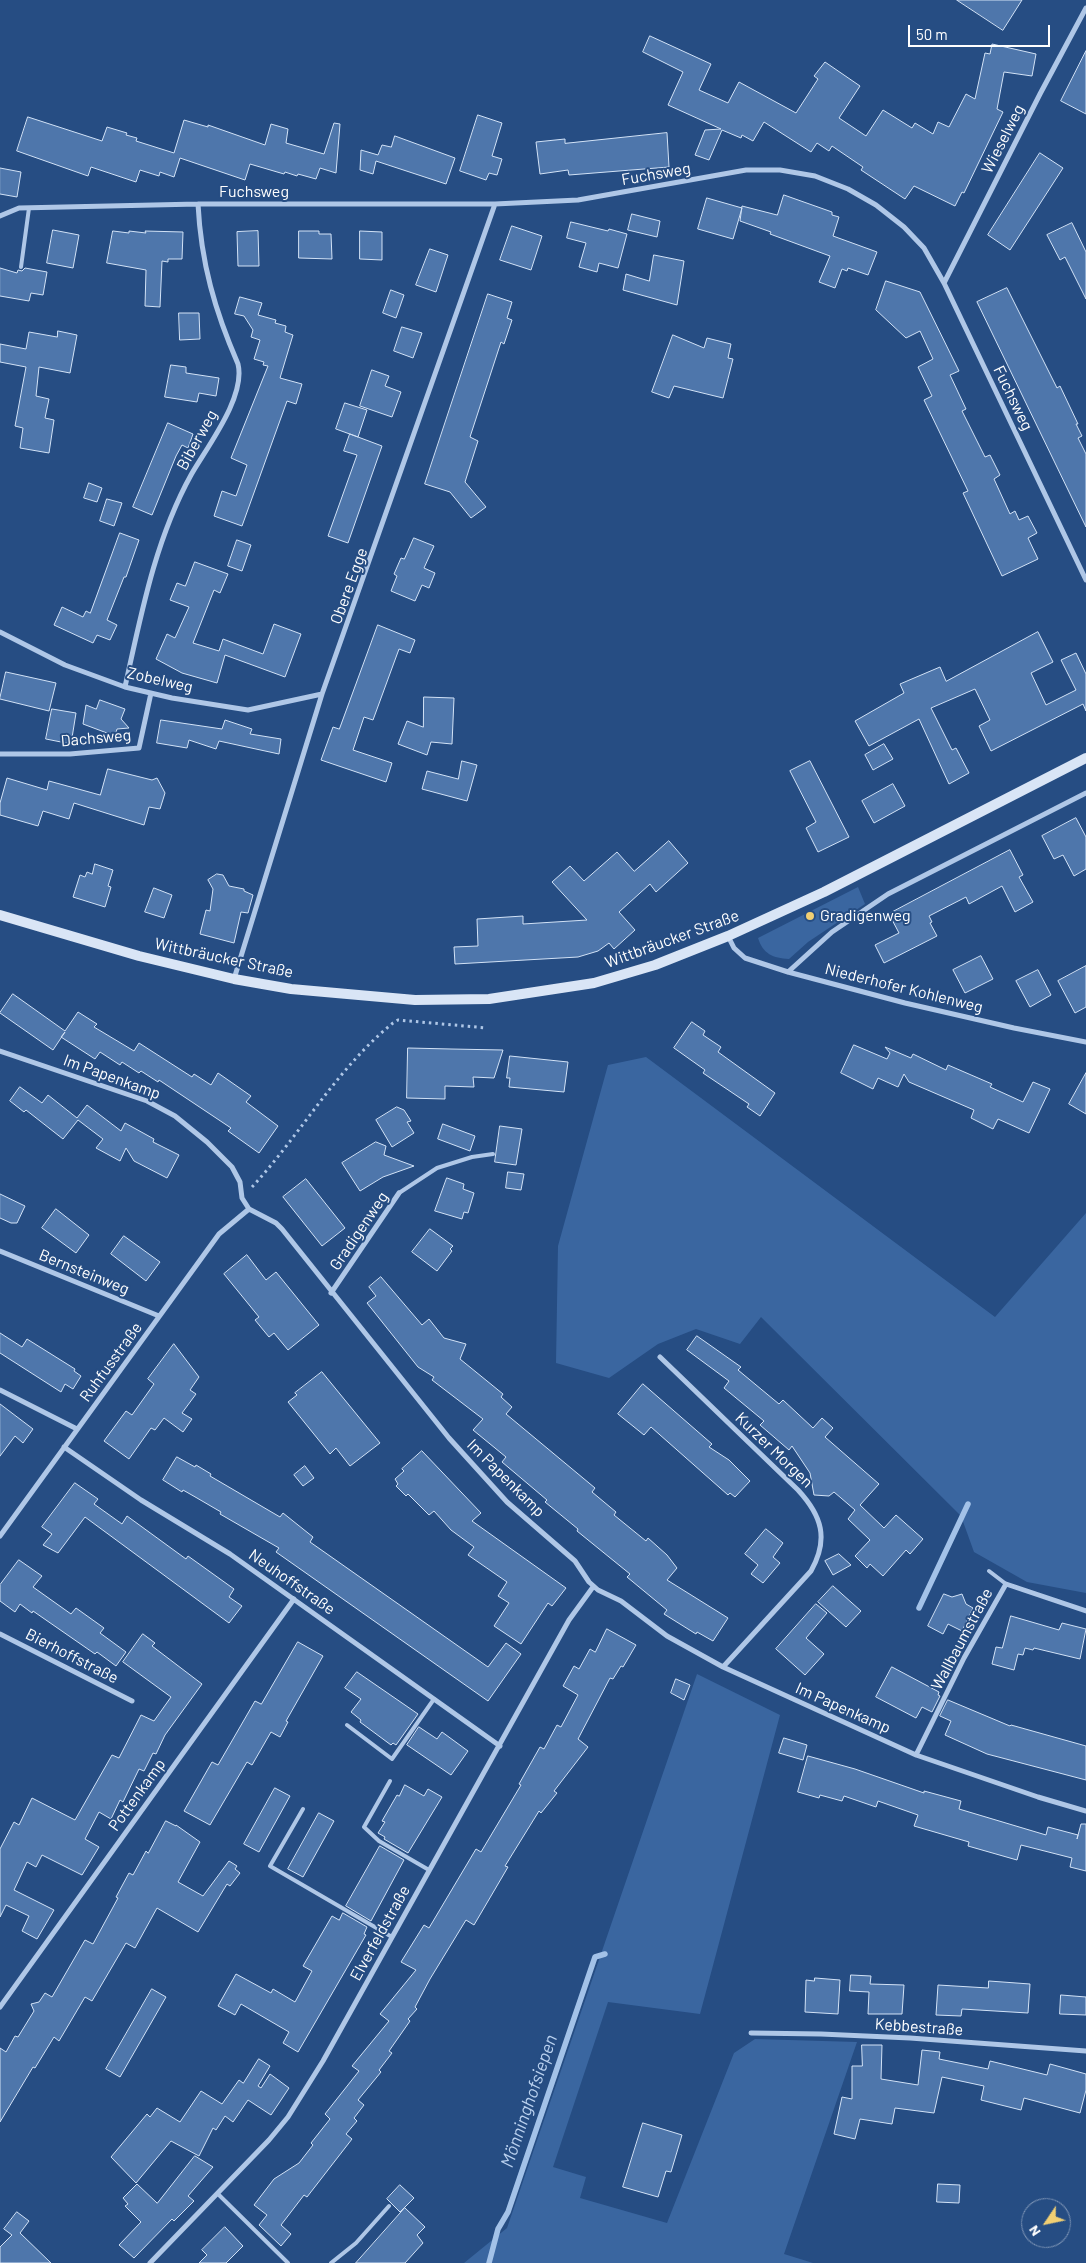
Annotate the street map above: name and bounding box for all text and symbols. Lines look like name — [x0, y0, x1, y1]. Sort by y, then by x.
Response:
scale bar — [911, 15, 1054, 47]
text: 50 m — [916, 25, 948, 43]
street label: Wieselweg — [977, 101, 1029, 177]
street label: Fuchsweg — [620, 158, 692, 190]
street label: Fuchsweg — [219, 182, 289, 202]
street label: Fuchsweg — [989, 362, 1037, 434]
street label: Biberweg — [173, 407, 221, 473]
street label: Obere Egge — [326, 545, 372, 627]
street label: Zobelweg — [125, 663, 195, 697]
street label: Dachsweg — [60, 725, 132, 751]
street label: Wittbräucker Straße — [602, 906, 742, 972]
place label: Gradigenweg — [820, 906, 911, 926]
marker: Gradigenweg — [804, 910, 816, 922]
street label: Wittbräucker Straße — [153, 934, 295, 982]
street label: Niederhofer Kohlenweg — [823, 959, 985, 1017]
street label: Im Papenkamp — [61, 1051, 163, 1103]
street label: Gradigenweg — [326, 1188, 392, 1274]
street label: Bernsteinweg — [36, 1245, 132, 1299]
street label: Ruhfusstraße — [76, 1318, 146, 1406]
street label: Kurzer Morgen — [731, 1408, 817, 1492]
street label: Im Papenkamp — [463, 1435, 549, 1521]
street label: Neuhoffstraße — [245, 1545, 339, 1619]
street label: Wallbaumstraße — [927, 1585, 997, 1693]
street label: Bierhoffstraße — [22, 1624, 122, 1688]
street label: Im Papenkamp — [792, 1678, 894, 1738]
street label: Pottenkamp — [104, 1755, 170, 1835]
street label: Elverfeldstraße — [346, 1882, 414, 1984]
street label: Kebbestraße — [874, 2014, 964, 2040]
water label: Mönninghofsiepen — [496, 2032, 562, 2170]
north arrow — [1021, 2198, 1071, 2248]
text: N — [1024, 2222, 1044, 2240]

